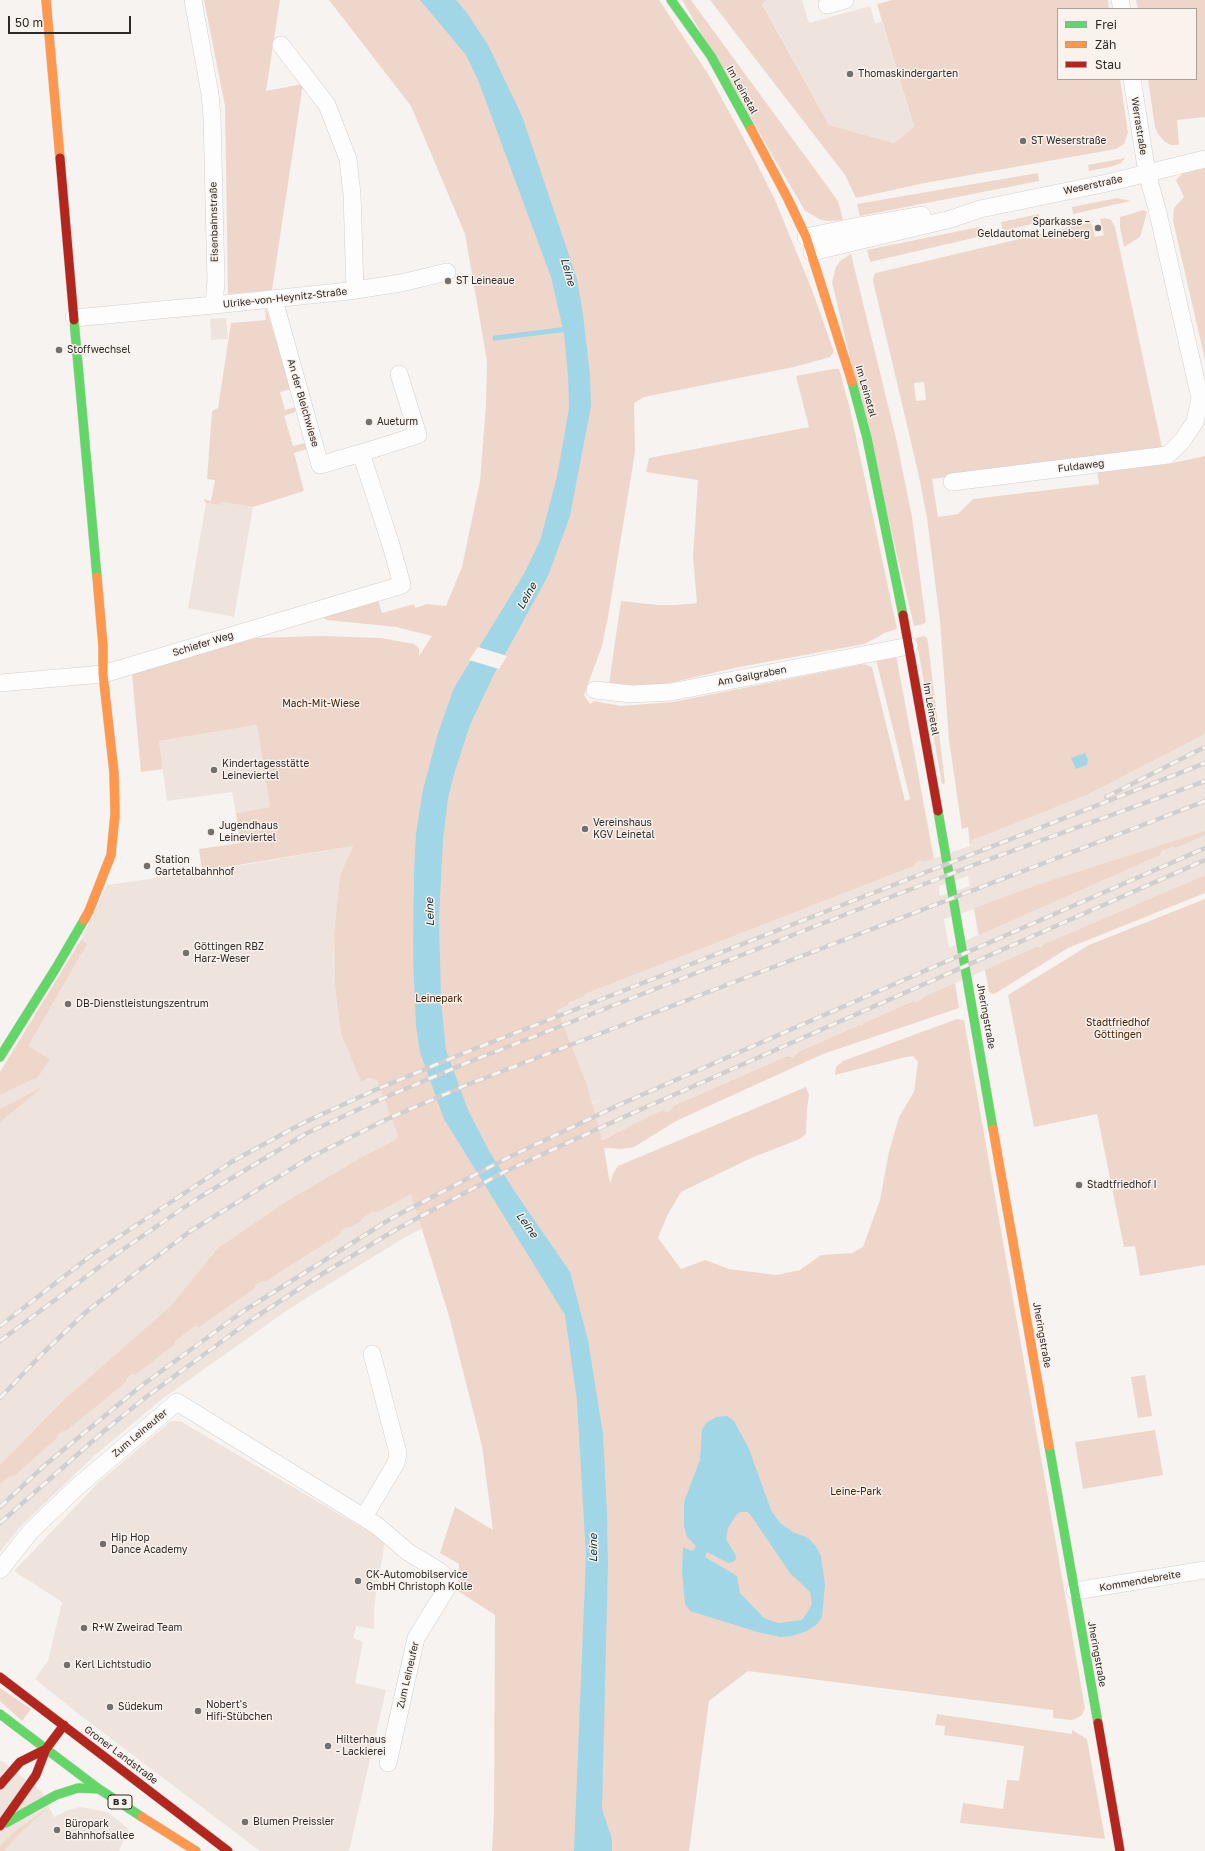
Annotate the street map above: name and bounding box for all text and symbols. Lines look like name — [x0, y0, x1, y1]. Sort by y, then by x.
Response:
scale bar — [10, 8, 133, 34]
legend — [1057, 8, 1197, 80]
text: 50 m — [15, 15, 43, 30]
text: Frei — [1095, 17, 1117, 32]
text: Zäh — [1095, 37, 1116, 52]
text: Stau — [1095, 57, 1121, 72]
street label: Im Leinetal — [724, 64, 760, 116]
place label: Thomaskindergarten — [858, 68, 958, 80]
marker: Thomaskindergarten — [845, 69, 855, 79]
street label: Werrastraße — [1128, 96, 1150, 156]
place label: ST Weserstraße — [1031, 135, 1106, 147]
marker: ST Weserstraße — [1018, 136, 1028, 146]
street label: Weserstraße — [1062, 173, 1124, 197]
street label: Eisenbahnstraße — [207, 182, 221, 262]
place label: Sparkasse – Geldautomat Leineberg — [977, 216, 1090, 240]
marker: Sparkasse – Geldautomat Leineberg — [1093, 223, 1103, 233]
water label: Leine — [558, 256, 578, 288]
place label: ST Leineaue — [456, 275, 515, 287]
marker: ST Leineaue — [443, 276, 453, 286]
street label: Ulrike-von-Heynitz-Straße — [222, 285, 348, 311]
place label: Stoffwechsel — [67, 344, 130, 356]
marker: Stoffwechsel — [54, 345, 64, 355]
street label: An der Bleichwiese — [285, 358, 321, 448]
street label: Im Leinetal — [853, 364, 879, 418]
place label: Aueturm — [377, 416, 418, 428]
marker: Aueturm — [364, 417, 374, 427]
street label: Fuldaweg — [1057, 457, 1105, 475]
water label: Leine — [514, 580, 540, 612]
street label: Schiefer Weg — [171, 629, 235, 659]
street label: Am Gailgraben — [716, 663, 788, 689]
street label: Im Leinetal — [920, 682, 942, 736]
park label: Mach-Mit-Wiese — [282, 698, 360, 710]
place label: Kindertagesstätte Leineviertel — [222, 758, 309, 782]
marker: Kindertagesstätte Leineviertel — [209, 765, 219, 775]
place label: Vereinshaus KGV Leinetal — [593, 817, 655, 840]
place label: Jugendhaus Leineviertel — [219, 820, 278, 844]
marker: Vereinshaus KGV Leinetal — [580, 824, 590, 834]
marker: Jugendhaus Leineviertel — [206, 827, 216, 837]
place label: Station Gartetalbahnhof — [155, 854, 234, 878]
marker: Station Gartetalbahnhof — [142, 861, 152, 871]
water label: Leine — [423, 897, 437, 927]
place label: Göttingen RBZ Harz-Weser — [194, 941, 264, 964]
marker: Göttingen RBZ Harz-Weser — [181, 948, 191, 958]
street label: Jheringstraße — [974, 982, 998, 1050]
park label: Leinepark — [415, 993, 463, 1005]
place label: DB-Dienstleistungszentrum — [76, 998, 209, 1010]
marker: DB-Dienstleistungszentrum — [63, 999, 73, 1009]
park label: Stadtfriedhof Göttingen — [1086, 1017, 1150, 1040]
place label: Stadtfriedhof I — [1087, 1179, 1157, 1191]
marker: Stadtfriedhof I — [1074, 1180, 1084, 1190]
water label: Leine — [513, 1210, 541, 1240]
street label: Jheringstraße — [1030, 1301, 1054, 1369]
street label: Zum Leineufer — [110, 1406, 170, 1460]
park label: Leine-Park — [830, 1486, 882, 1498]
place label: Hip Hop Dance Academy — [111, 1532, 187, 1556]
water label: Leine — [587, 1534, 601, 1562]
marker: Hip Hop Dance Academy — [98, 1539, 108, 1549]
street label: Kommendebreite — [1098, 1568, 1182, 1594]
place label: CK-Automobilservice GmbH Christoph Kolle — [366, 1569, 473, 1592]
marker: CK-Automobilservice GmbH Christoph Kolle — [353, 1576, 363, 1586]
street label: Jheringstraße — [1085, 1620, 1109, 1688]
place label: R+W Zweirad Team — [92, 1622, 182, 1634]
marker: R+W Zweirad Team — [79, 1623, 89, 1633]
street label: Zum Leineufer — [394, 1640, 422, 1710]
place label: Kerl Lichtstudio — [75, 1659, 151, 1671]
marker: Kerl Lichtstudio — [62, 1660, 72, 1670]
place label: Nobert's Hifi-Stübchen — [206, 1699, 272, 1722]
place label: Südekum — [118, 1701, 163, 1713]
marker: Südekum — [105, 1702, 115, 1712]
marker: Nobert's Hifi-Stübchen — [193, 1706, 203, 1716]
street label: Groner Landstraße — [82, 1723, 160, 1787]
place label: Hilterhaus - Lackierei — [336, 1734, 386, 1758]
marker: Hilterhaus - Lackierei — [323, 1741, 333, 1751]
road number: B 3 — [108, 1795, 132, 1809]
place label: Blumen Preissler — [253, 1816, 334, 1828]
marker: Blumen Preissler — [240, 1817, 250, 1827]
place label: Büropark Bahnhofsallee — [65, 1818, 134, 1842]
marker: Büropark Bahnhofsallee — [52, 1825, 62, 1835]

